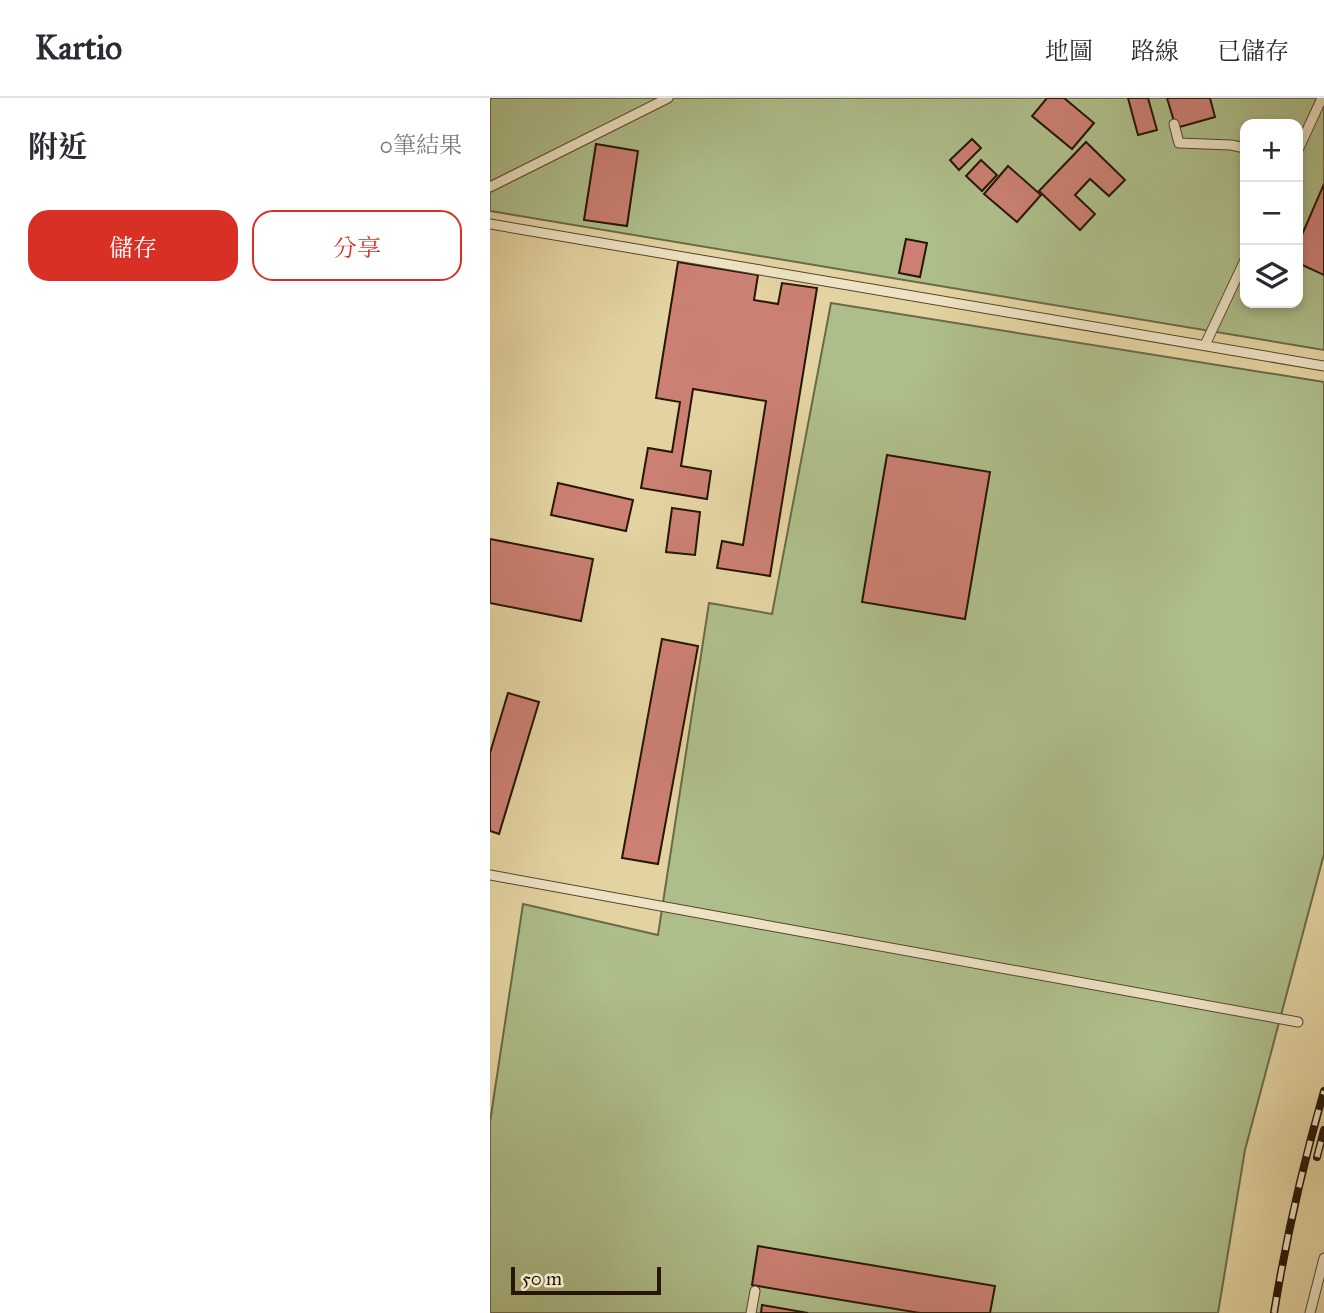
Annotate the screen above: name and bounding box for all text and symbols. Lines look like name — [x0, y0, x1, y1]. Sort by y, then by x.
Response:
text: Kartio — [35, 28, 122, 68]
text: 地圖 — [1045, 36, 1093, 66]
text: 路線 — [1131, 36, 1179, 66]
text: 已儲存 — [1217, 36, 1289, 66]
map controls — [1240, 119, 1303, 308]
button: + — [1240, 119, 1303, 182]
text: 附近 — [28, 129, 88, 165]
text: 0筆結果 — [380, 131, 462, 159]
button: − — [1240, 182, 1303, 245]
button: 儲存 — [28, 210, 238, 281]
button: 分享 — [252, 210, 462, 281]
button: layers — [1240, 245, 1303, 308]
scale bar — [511, 1264, 662, 1296]
text: 50 m — [522, 1267, 562, 1290]

